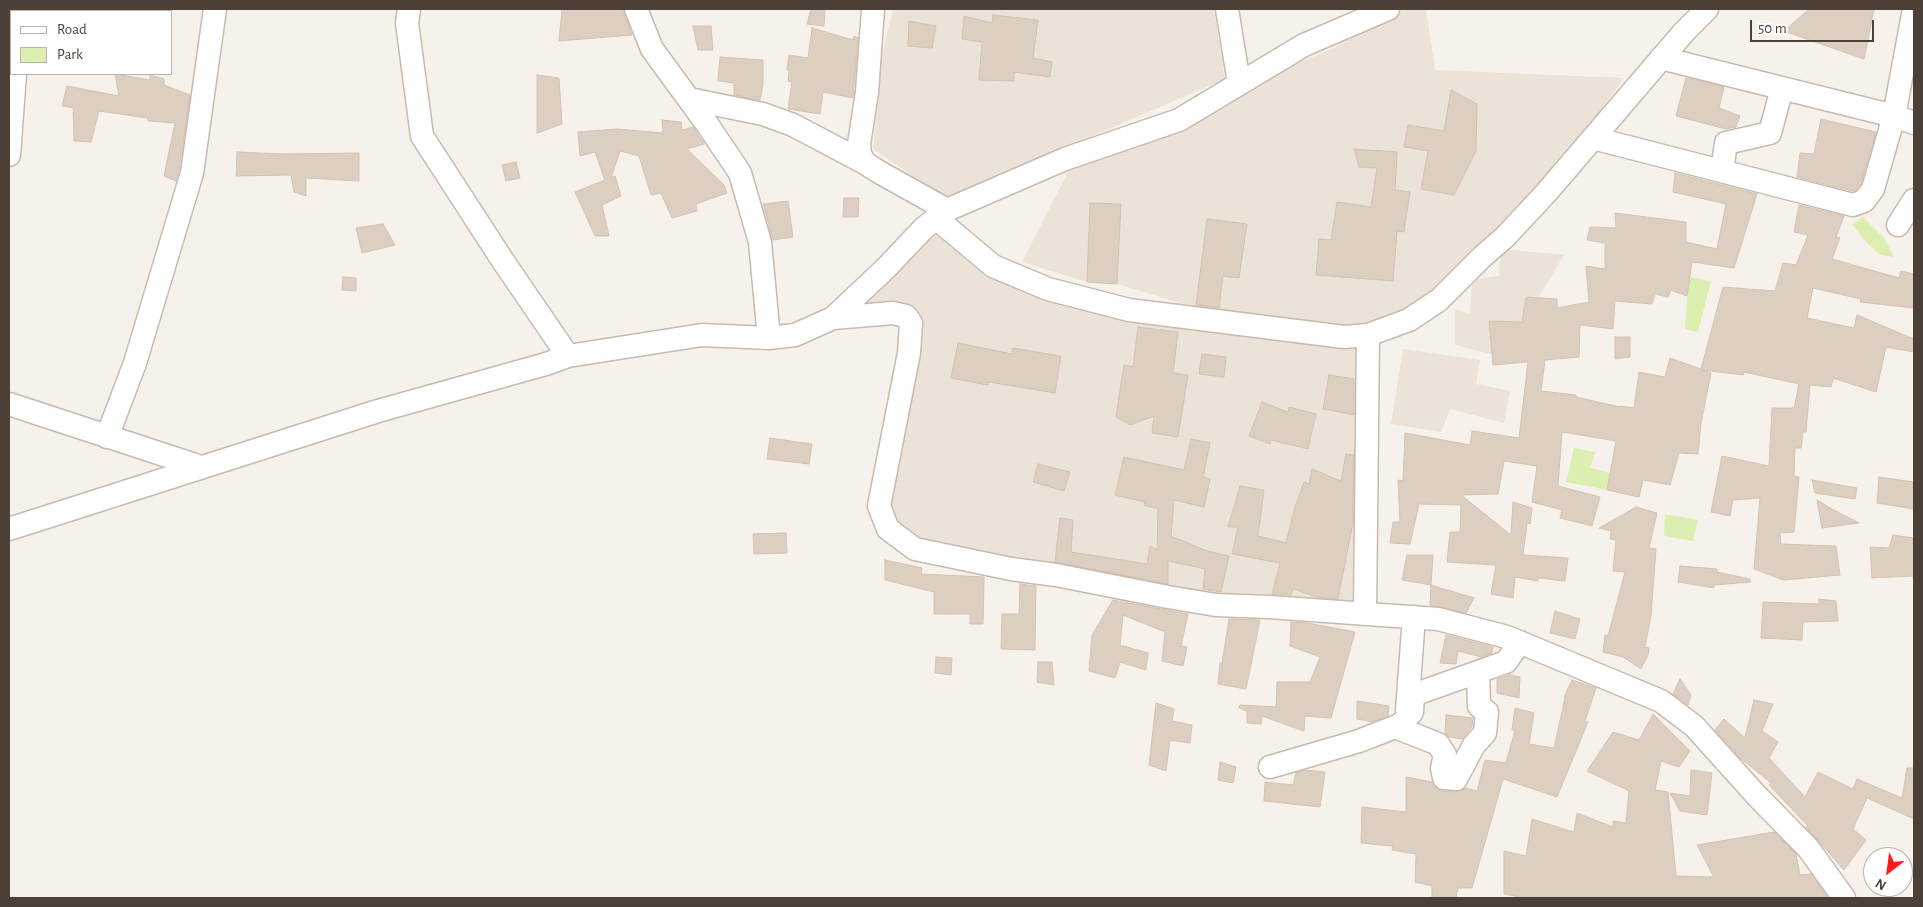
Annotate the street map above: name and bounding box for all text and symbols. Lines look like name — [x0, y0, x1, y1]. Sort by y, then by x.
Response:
legend — [10, 10, 172, 75]
scale bar — [1753, 10, 1877, 42]
text: 50 m — [1758, 21, 1787, 36]
text: Road — [57, 22, 87, 37]
text: Park — [57, 47, 83, 62]
north arrow — [1863, 847, 1913, 897]
text: N — [1873, 876, 1889, 893]

